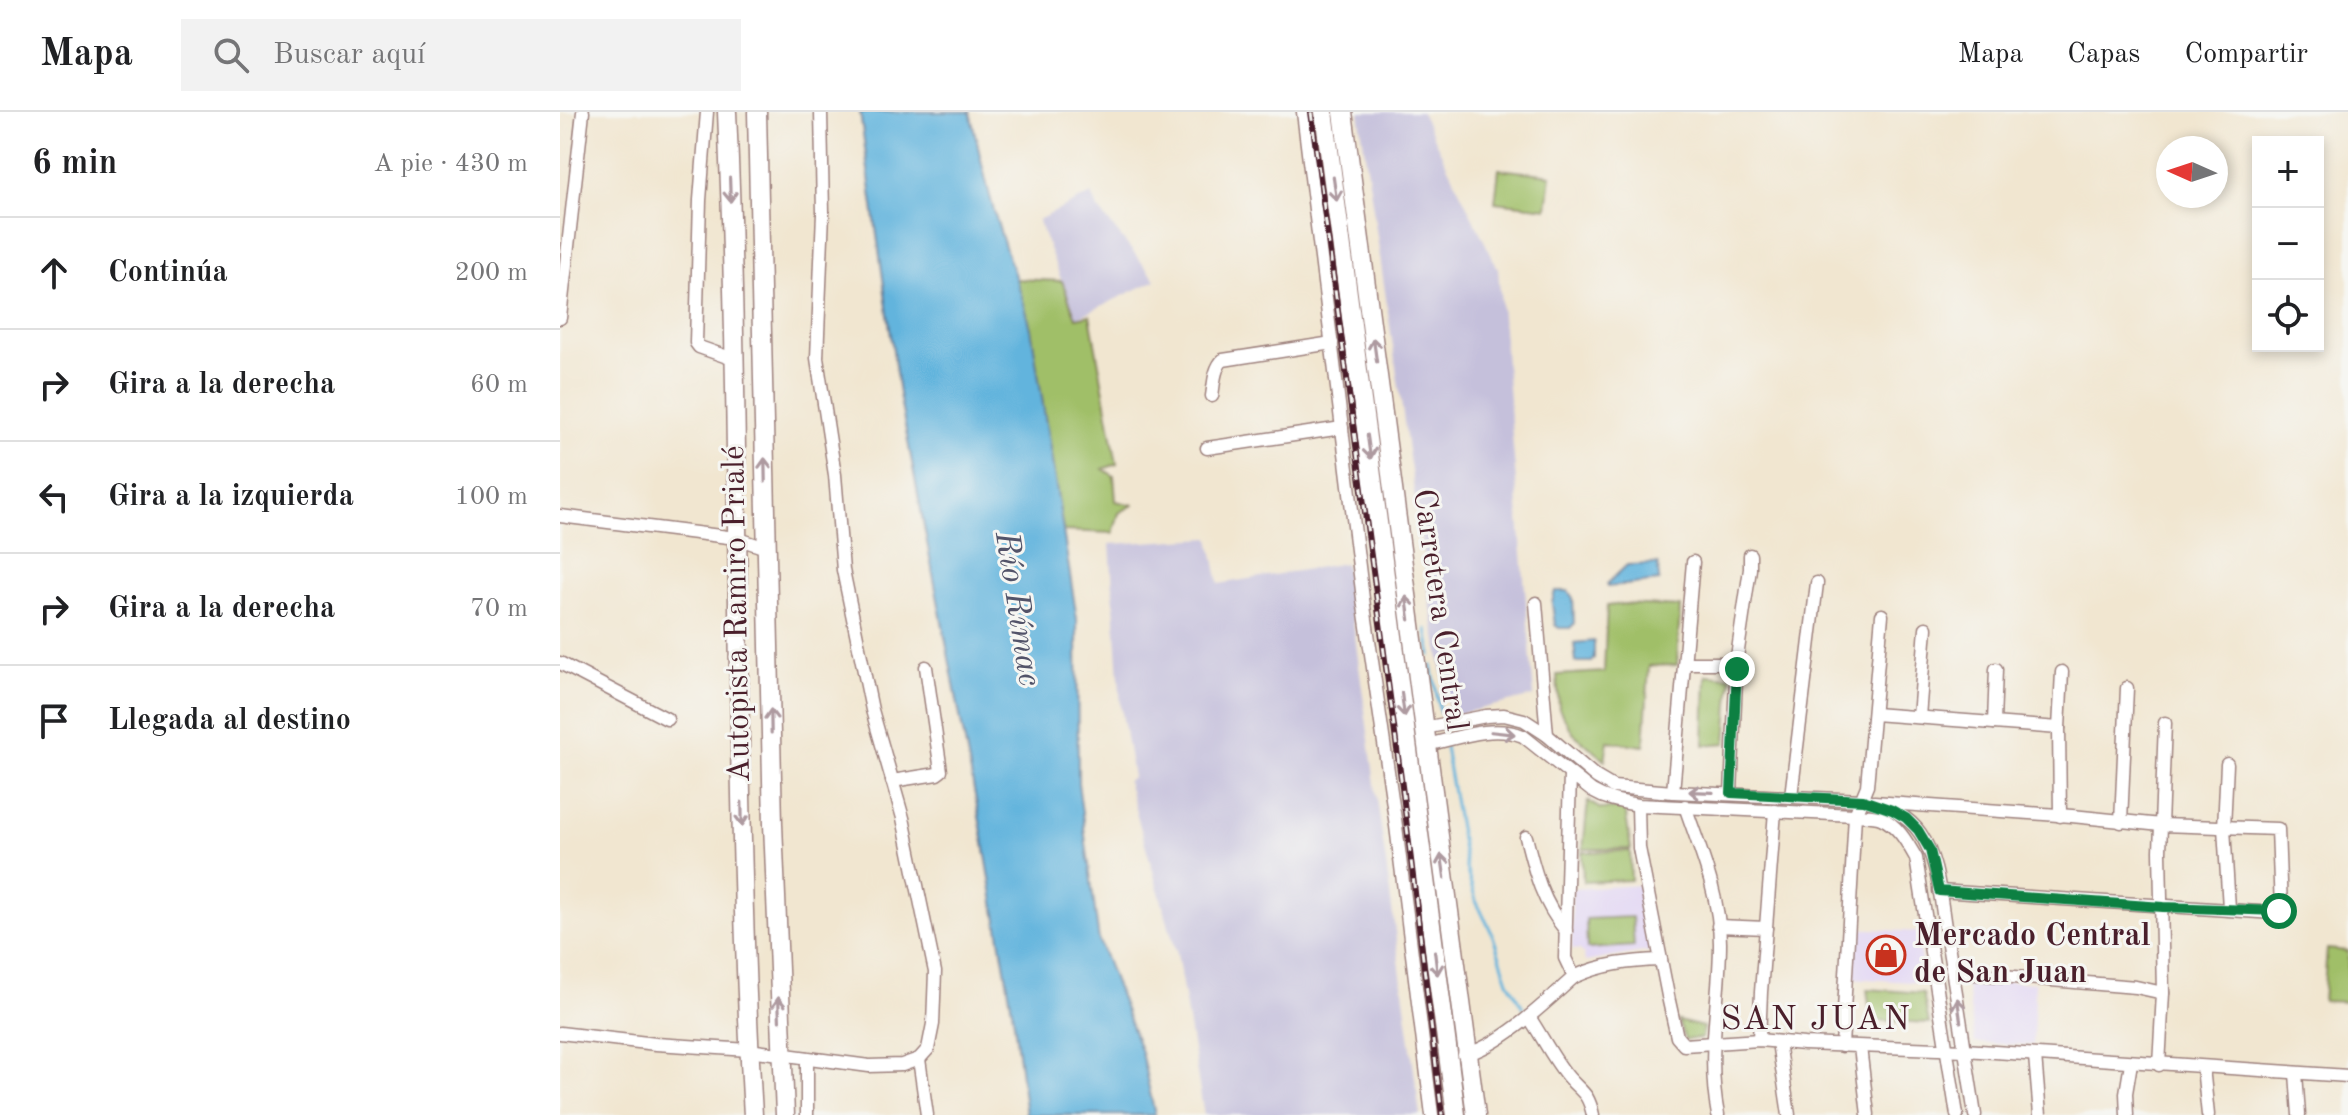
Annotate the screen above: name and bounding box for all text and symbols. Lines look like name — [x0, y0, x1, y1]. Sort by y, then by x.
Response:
search box — [181, 19, 741, 91]
icon: search — [209, 33, 253, 77]
text: Mapa — [40, 36, 133, 74]
text: Buscar aquí — [273, 40, 425, 70]
text: Mapa — [1958, 41, 2023, 69]
text: Capas — [2067, 41, 2140, 69]
text: Compartir — [2184, 41, 2308, 69]
north arrow — [2156, 136, 2228, 208]
map controls — [2252, 136, 2324, 352]
button: + — [2252, 136, 2324, 208]
text: 6 min — [32, 147, 117, 181]
text: A pie · 430 m — [373, 151, 528, 177]
one-way arrow — [1327, 175, 1342, 202]
one-way arrow — [723, 176, 738, 203]
button: − — [2252, 208, 2324, 280]
icon: ahead — [32, 251, 76, 295]
text: Continúa — [108, 258, 228, 288]
text: 200 m — [455, 260, 528, 286]
button: locate — [2252, 280, 2324, 352]
one-way arrow — [1367, 337, 1382, 364]
icon: right — [32, 363, 76, 407]
text: Gira a la derecha — [108, 370, 335, 400]
text: 60 m — [470, 372, 528, 398]
one-way arrow — [1362, 434, 1377, 459]
street label: Autopista Ramiro Prialé — [719, 445, 757, 783]
one-way arrow — [757, 457, 773, 484]
icon: left — [32, 475, 76, 519]
text: Gira a la izquierda — [108, 482, 354, 512]
text: 100 m — [455, 484, 528, 510]
street label: Carretera Central — [1406, 487, 1472, 733]
water label: Río Rímac — [988, 528, 1046, 689]
icon: right — [32, 587, 76, 631]
text: Gira a la derecha — [108, 594, 335, 624]
one-way arrow — [1401, 595, 1416, 622]
text: 70 m — [470, 596, 528, 622]
route end — [1719, 651, 1755, 687]
one-way arrow — [1395, 691, 1410, 718]
icon: arrive — [32, 699, 76, 743]
text: Llegada al destino — [108, 706, 351, 736]
one-way arrow — [763, 708, 778, 735]
one-way arrow — [1490, 725, 1516, 740]
one-way arrow — [1688, 785, 1715, 800]
one-way arrow — [735, 800, 750, 827]
one-way arrow — [1435, 854, 1450, 879]
route start — [2261, 893, 2297, 929]
place label: Mercado Central de San Juan — [1914, 921, 2151, 990]
shop icon: Mercado Central de San Juan — [1865, 934, 1907, 976]
one-way arrow — [1429, 950, 1444, 975]
one-way arrow — [772, 996, 787, 1023]
one-way arrow — [1951, 998, 1966, 1023]
district label: SAN JUAN — [1720, 1003, 1912, 1037]

